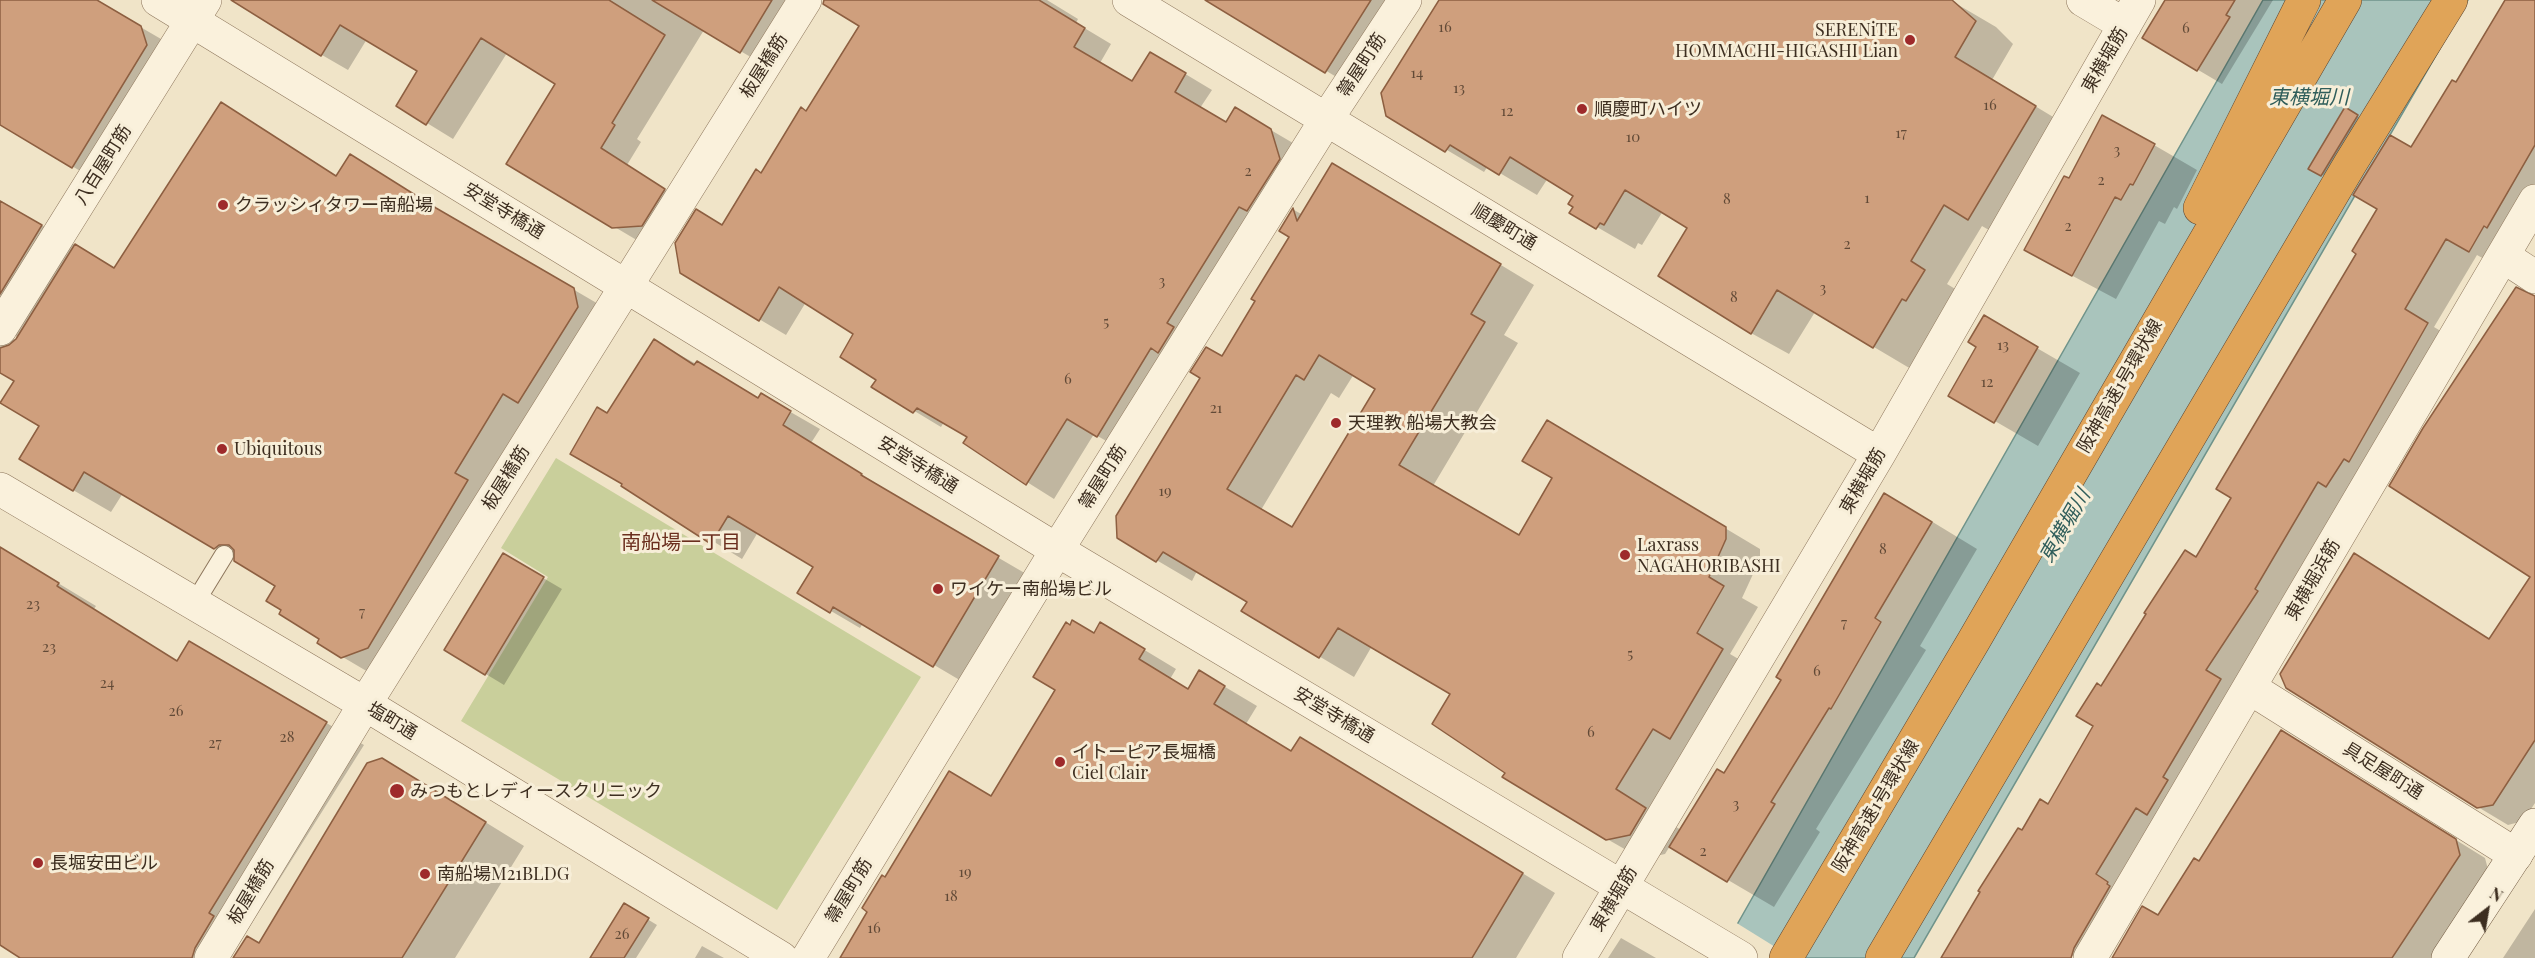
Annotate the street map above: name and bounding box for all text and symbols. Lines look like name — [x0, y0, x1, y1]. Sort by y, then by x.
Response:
house number: 16 — [1438, 18, 1452, 36]
place label: SERENiTE HOMMACHI-HIGASHI Lian — [1675, 19, 1898, 62]
house number: 6 — [2182, 19, 2190, 37]
street label: 東横堀筋 — [2078, 23, 2132, 97]
street label: 箒屋町筋 — [1333, 29, 1391, 101]
street label: 板屋橋筋 — [736, 30, 792, 102]
marker: SERENiTE HOMMACHI-HIGASHI Lian — [1903, 33, 1917, 47]
house number: 14 — [1411, 64, 1423, 82]
house number: 13 — [1453, 79, 1465, 97]
water label: 東横堀川 — [2269, 86, 2349, 110]
house number: 16 — [1983, 96, 1997, 114]
place label: 順慶町ハイツ — [1594, 98, 1702, 120]
house number: 12 — [1501, 102, 1513, 120]
marker: 順慶町ハイツ — [1575, 102, 1589, 116]
street label: 八百屋町筋 — [70, 121, 136, 209]
house number: 17 — [1895, 124, 1907, 142]
house number: 10 — [1626, 128, 1640, 146]
house number: 3 — [2114, 141, 2120, 159]
house number: 2 — [1244, 162, 1252, 180]
house number: 2 — [2097, 171, 2105, 189]
street label: 安堂寺橋通 — [460, 179, 548, 243]
house number: 1 — [1864, 189, 1870, 207]
house number: 8 — [1723, 190, 1731, 208]
place label: クラッシィタワー南船場 — [235, 194, 433, 216]
marker: クラッシィタワー南船場 — [216, 198, 230, 212]
street label: 順慶町通 — [1468, 199, 1540, 255]
house number: 2 — [2064, 217, 2072, 235]
house number: 2 — [1843, 235, 1851, 253]
house number: 3 — [1159, 272, 1165, 290]
house number: 3 — [1820, 279, 1826, 297]
house number: 8 — [1730, 288, 1738, 306]
house number: 5 — [1103, 313, 1109, 331]
street label: 阪神高速1号環状線 — [2073, 315, 2167, 457]
house number: 13 — [1997, 336, 2009, 354]
house number: 6 — [1064, 370, 1072, 388]
house number: 12 — [1981, 373, 1993, 391]
house number: 21 — [1210, 399, 1222, 417]
place label: 天理教 船場大教会 — [1348, 412, 1496, 434]
marker: 天理教 船場大教会 — [1329, 416, 1343, 430]
street label: 安堂寺橋通 — [874, 432, 962, 498]
place label: Ubiquitous — [234, 438, 322, 460]
street label: 箒屋町筋 — [1075, 441, 1131, 513]
marker: Ubiquitous — [215, 442, 229, 456]
street label: 板屋橋筋 — [478, 442, 534, 514]
street label: 東横堀筋 — [1836, 444, 1890, 518]
house number: 19 — [1158, 482, 1172, 500]
water label: 東横堀川 — [2035, 485, 2095, 567]
district label: 南船場一丁目 — [621, 531, 741, 555]
place label: Laxrass NAGAHORIBASHI — [1637, 534, 1781, 576]
street label: 東横堀浜筋 — [2281, 536, 2345, 624]
house number: 8 — [1879, 540, 1887, 558]
marker: Laxrass NAGAHORIBASHI — [1618, 548, 1632, 562]
place label: ワイケー南船場ビル — [950, 578, 1112, 600]
marker: ワイケー南船場ビル — [931, 582, 945, 596]
house number: 23 — [26, 595, 40, 613]
house number: 7 — [359, 603, 365, 621]
house number: 7 — [1841, 614, 1847, 632]
house number: 23 — [42, 638, 56, 656]
house number: 5 — [1627, 645, 1633, 663]
house number: 6 — [1813, 662, 1821, 680]
house number: 24 — [100, 674, 114, 692]
street label: 安堂寺橋通 — [1290, 683, 1378, 747]
street label: 塩町通 — [363, 698, 421, 744]
house number: 26 — [169, 702, 183, 720]
house number: 6 — [1587, 723, 1595, 741]
house number: 28 — [280, 728, 294, 746]
house number: 27 — [208, 734, 222, 752]
street label: 阪神高速1号環状線 — [1828, 736, 1924, 876]
street label: 具足屋町通 — [2339, 738, 2427, 804]
place label: イトーピア長堀橋 Ciel Clair — [1072, 741, 1216, 783]
marker: イトーピア長堀橋 Ciel Clair — [1053, 755, 1067, 769]
place label: みつもとレディースクリニック — [410, 780, 662, 802]
marker: みつもとレディースクリニック — [388, 782, 406, 800]
house number: 3 — [1733, 795, 1739, 813]
house number: 2 — [1699, 842, 1707, 860]
place label: 長堀安田ビル — [50, 852, 158, 874]
street label: 箒屋町筋 — [821, 855, 877, 927]
marker: 長堀安田ビル — [31, 856, 45, 870]
street label: 板屋橋筋 — [223, 856, 279, 928]
place label: 南船場M21BLDG — [437, 863, 569, 885]
house number: 19 — [958, 863, 972, 881]
street label: 東横堀筋 — [1586, 863, 1642, 935]
marker: 南船場M21BLDG — [418, 867, 432, 881]
north arrow — [2457, 880, 2517, 940]
text: N — [2486, 882, 2507, 906]
house number: 18 — [944, 887, 958, 905]
house number: 16 — [867, 919, 881, 937]
house number: 26 — [615, 925, 629, 943]

